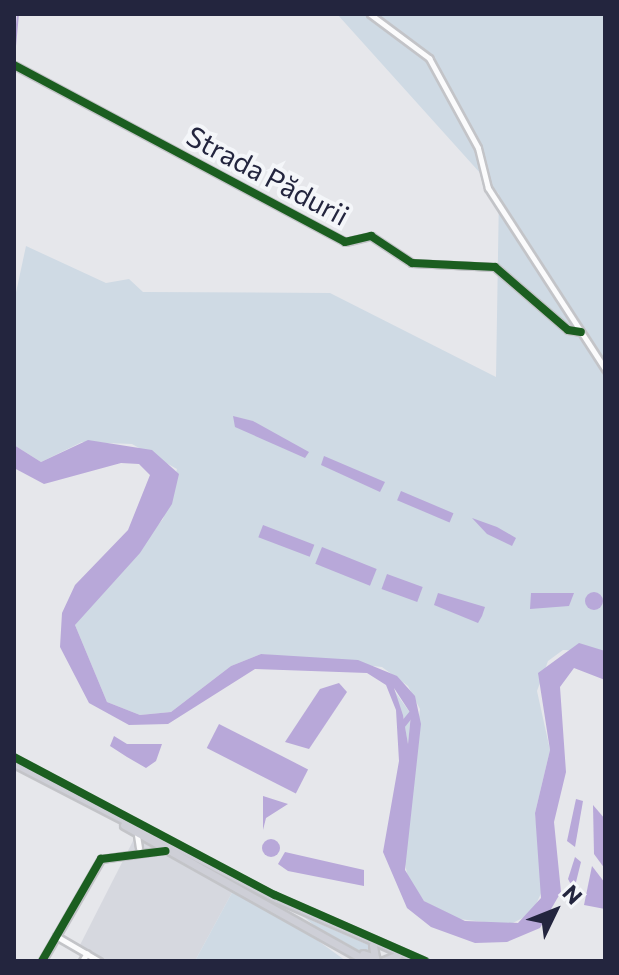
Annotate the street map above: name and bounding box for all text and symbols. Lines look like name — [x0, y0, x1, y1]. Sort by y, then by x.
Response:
street label: Strada Pădurii — [181, 118, 355, 232]
north arrow — [515, 871, 595, 951]
text: N — [557, 879, 588, 910]

